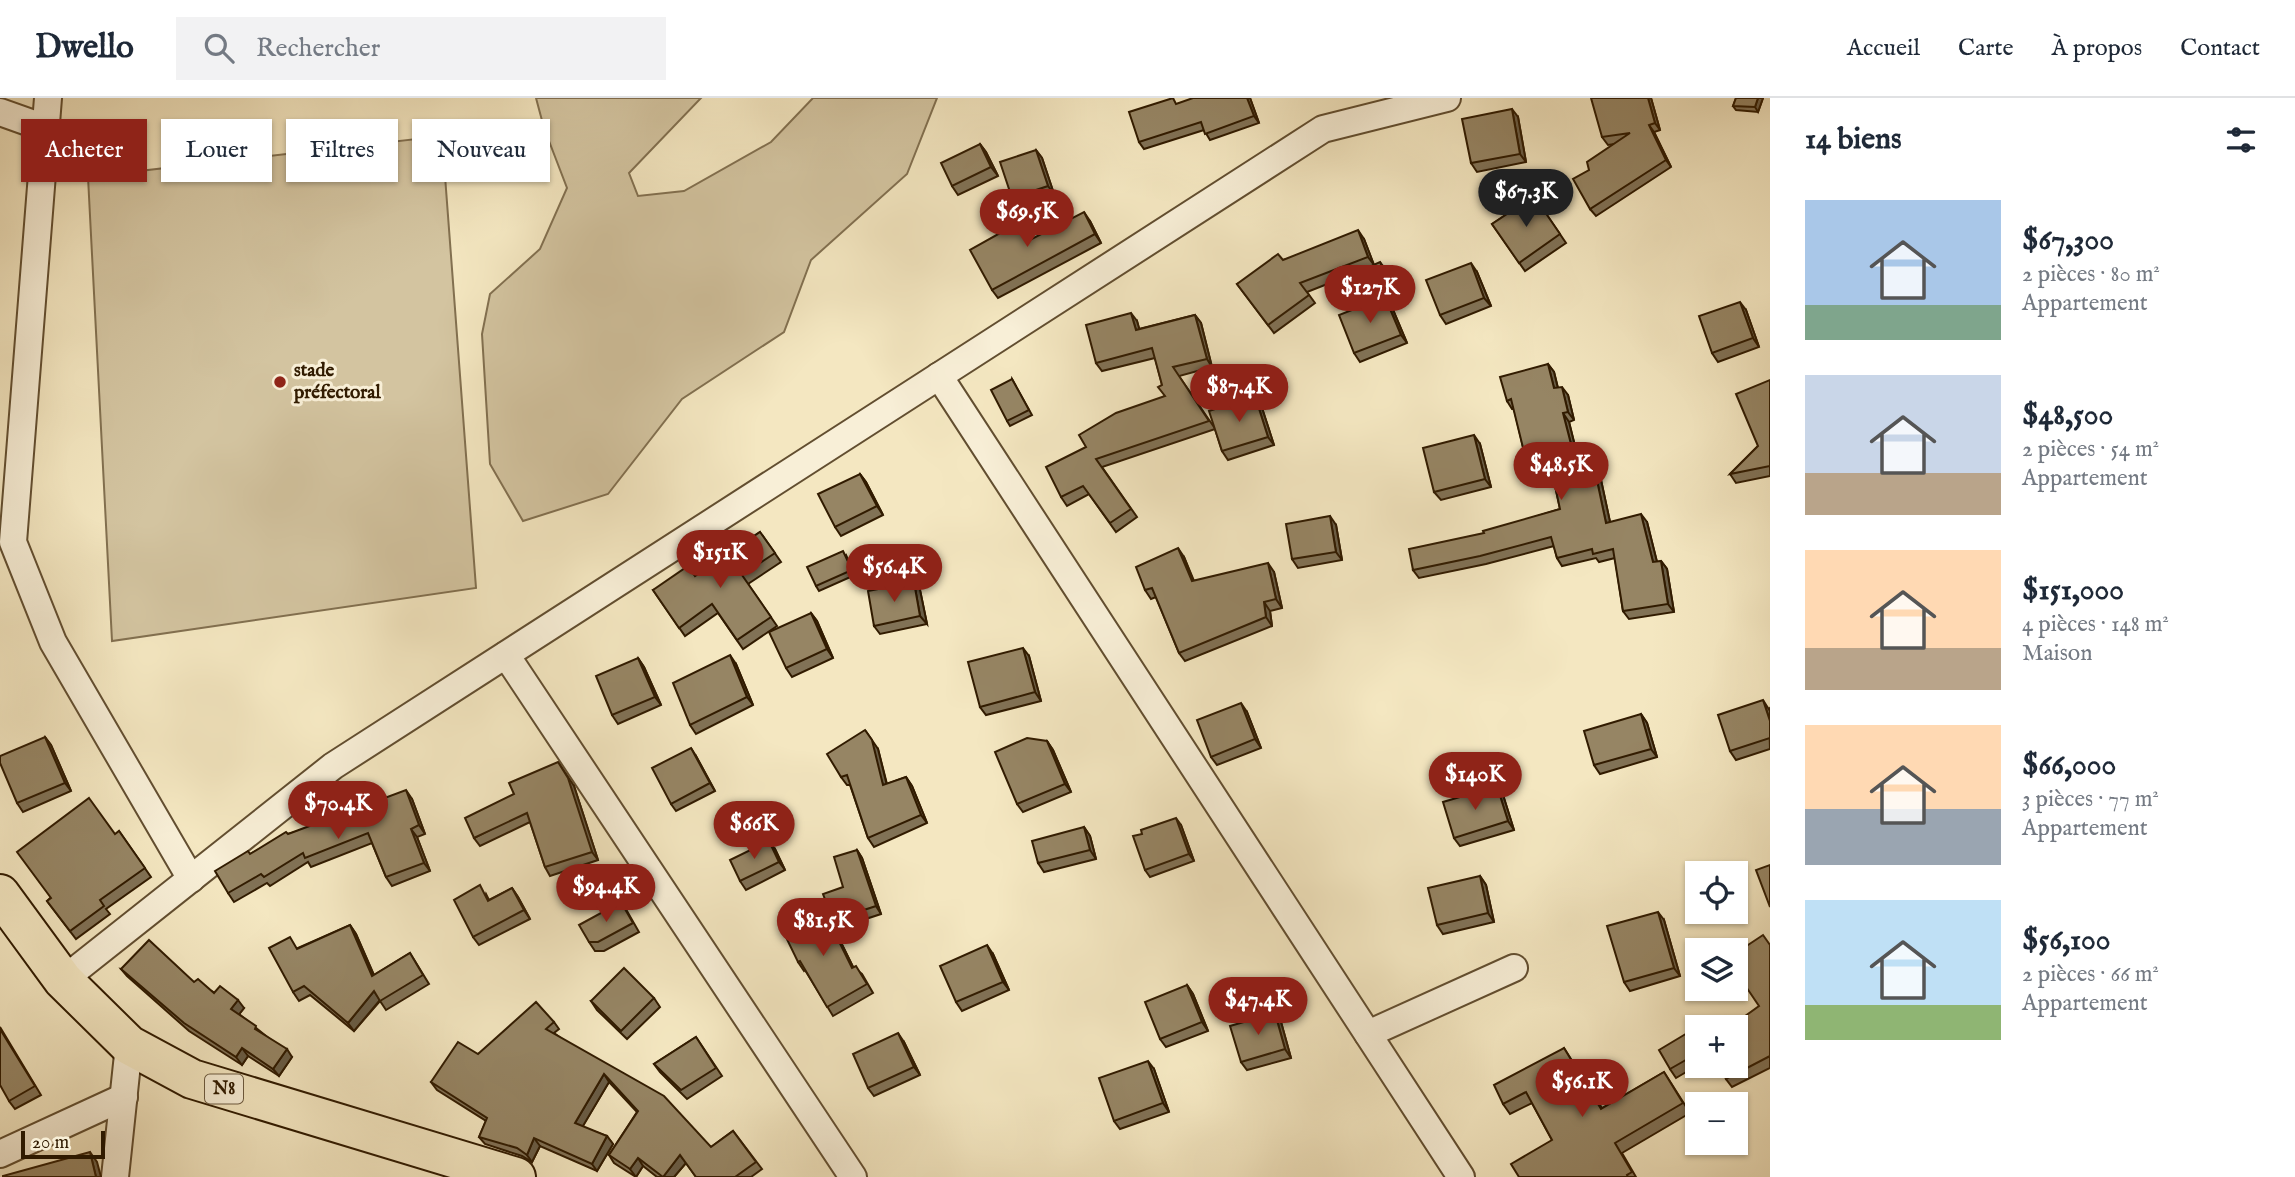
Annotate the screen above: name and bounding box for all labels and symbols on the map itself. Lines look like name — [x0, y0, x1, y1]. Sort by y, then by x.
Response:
pin: $67.3K — [1469, 170, 1583, 229]
pin: $69.5K — [970, 190, 1084, 249]
pin: $127K — [1321, 266, 1419, 325]
place label: stade préfectoral — [293, 359, 381, 405]
pin: $87.4K — [1182, 364, 1296, 424]
marker: stade préfectoral — [272, 374, 288, 390]
pin: $48.5K — [1504, 442, 1618, 502]
pin: $151K — [671, 531, 769, 590]
pin: $56.4K — [837, 545, 951, 604]
pin: $140K — [1426, 752, 1524, 812]
pin: $70.4K — [281, 782, 395, 841]
pin: $66K — [713, 802, 795, 861]
pin: $94.4K — [549, 864, 663, 924]
pin: $81.5K — [766, 898, 880, 958]
pin: $47.4K — [1201, 978, 1315, 1037]
pin: $56.1K — [1525, 1060, 1639, 1119]
road number: N8 — [205, 1074, 243, 1104]
scale bar — [21, 1128, 105, 1160]

